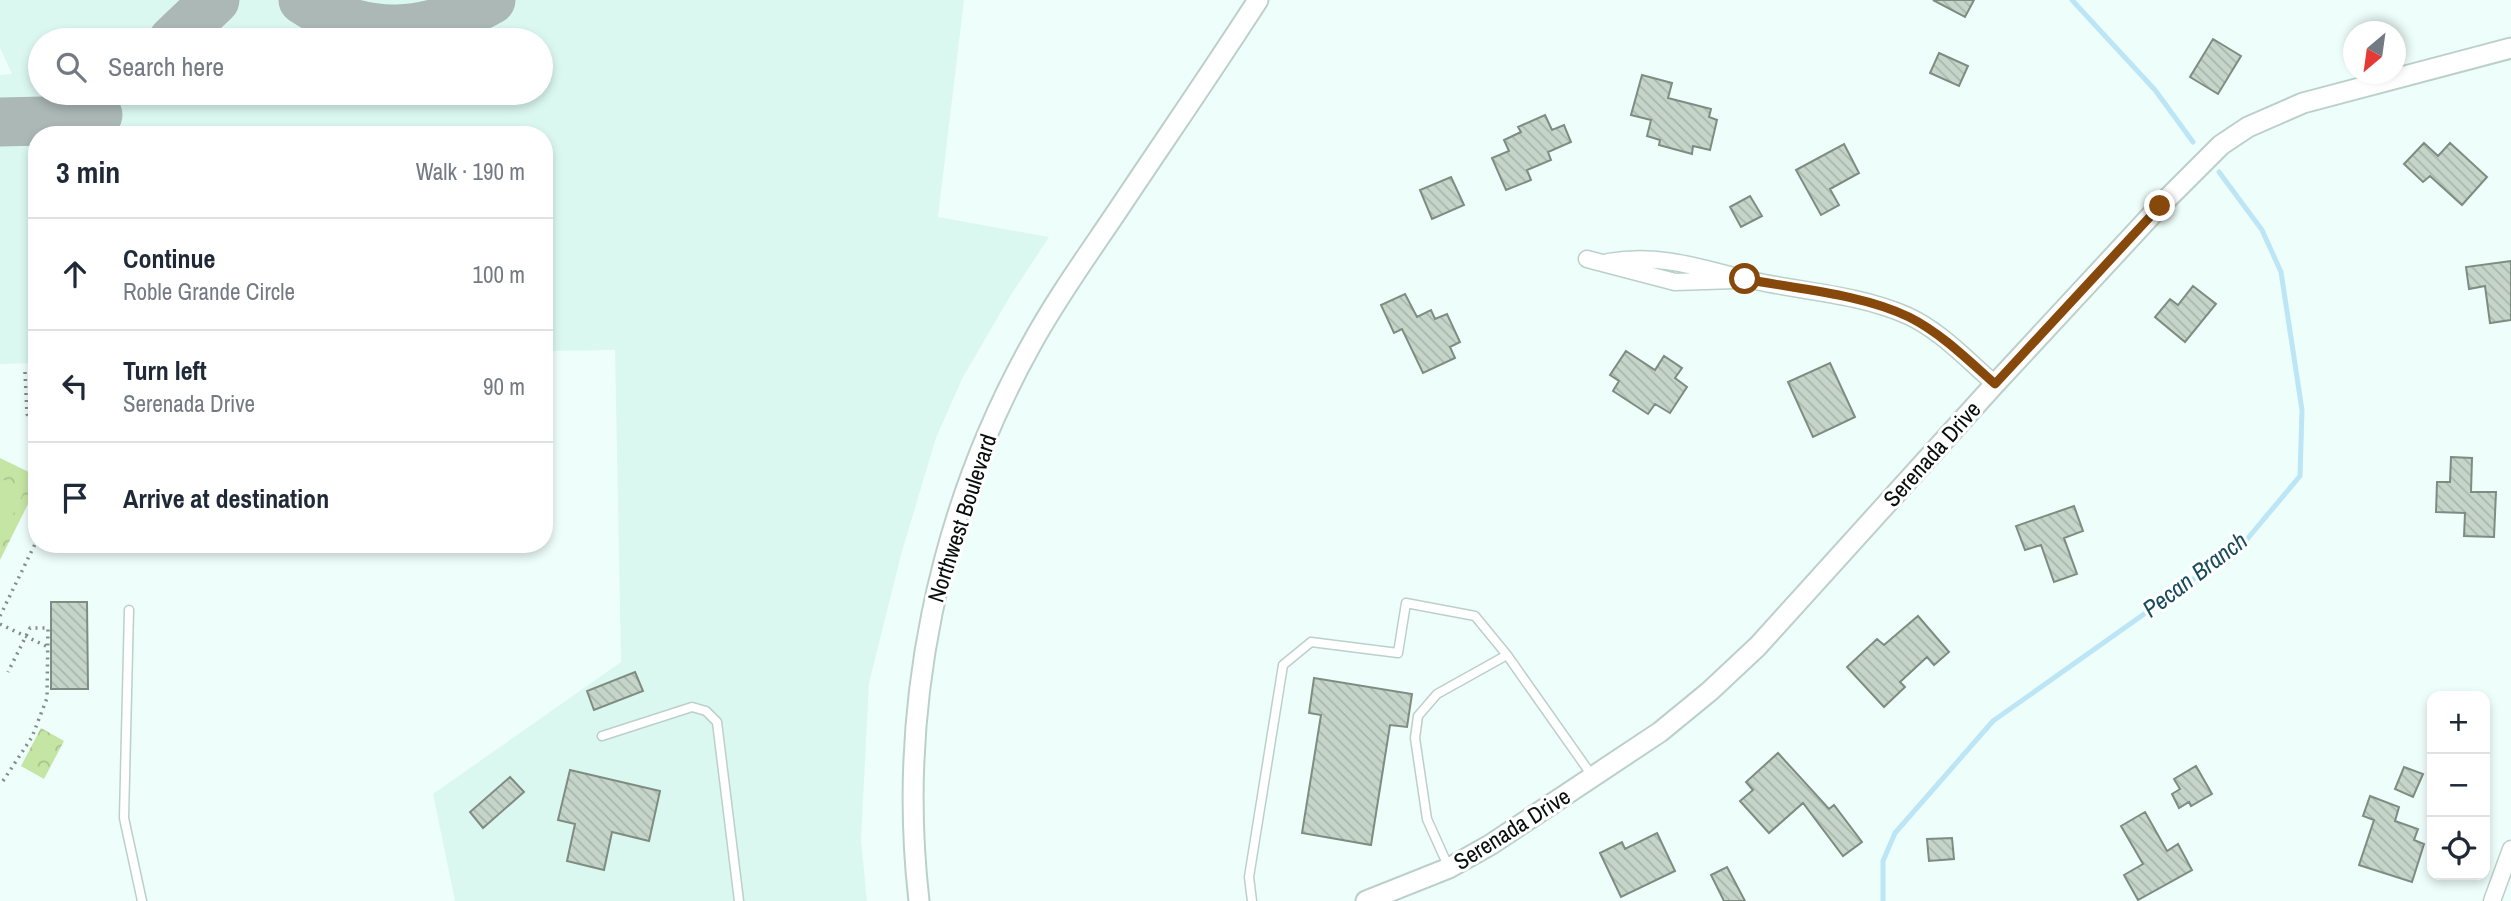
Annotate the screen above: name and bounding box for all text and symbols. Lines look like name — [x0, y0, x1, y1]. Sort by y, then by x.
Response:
north arrow — [2343, 21, 2406, 84]
search box — [28, 28, 553, 105]
icon: search — [52, 48, 90, 86]
text: Search here — [108, 49, 224, 84]
text: 3 min — [56, 152, 120, 192]
text: Walk · 190 m — [416, 156, 525, 187]
route end — [2144, 190, 2175, 221]
text: Continue — [123, 241, 215, 276]
icon: ahead — [56, 255, 94, 293]
text: 100 m — [473, 259, 525, 290]
route start — [1729, 263, 1760, 294]
text: Roble Grande Circle — [123, 276, 295, 307]
text: Turn left — [123, 353, 207, 388]
icon: left — [56, 367, 94, 405]
text: 90 m — [483, 371, 525, 402]
text: Serenada Drive — [123, 388, 255, 419]
street label: Serenada Drive — [1876, 394, 1987, 513]
street label: Northwest Boulevard — [920, 430, 1003, 606]
icon: arrive — [56, 479, 94, 517]
text: Arrive at destination — [123, 481, 329, 516]
water label: Pecan Branch — [2135, 524, 2253, 624]
map controls — [2427, 691, 2490, 880]
button: + — [2427, 691, 2490, 754]
button: − — [2427, 754, 2490, 817]
street label: Serenada Drive — [1448, 780, 1576, 877]
button: locate — [2427, 817, 2490, 880]

